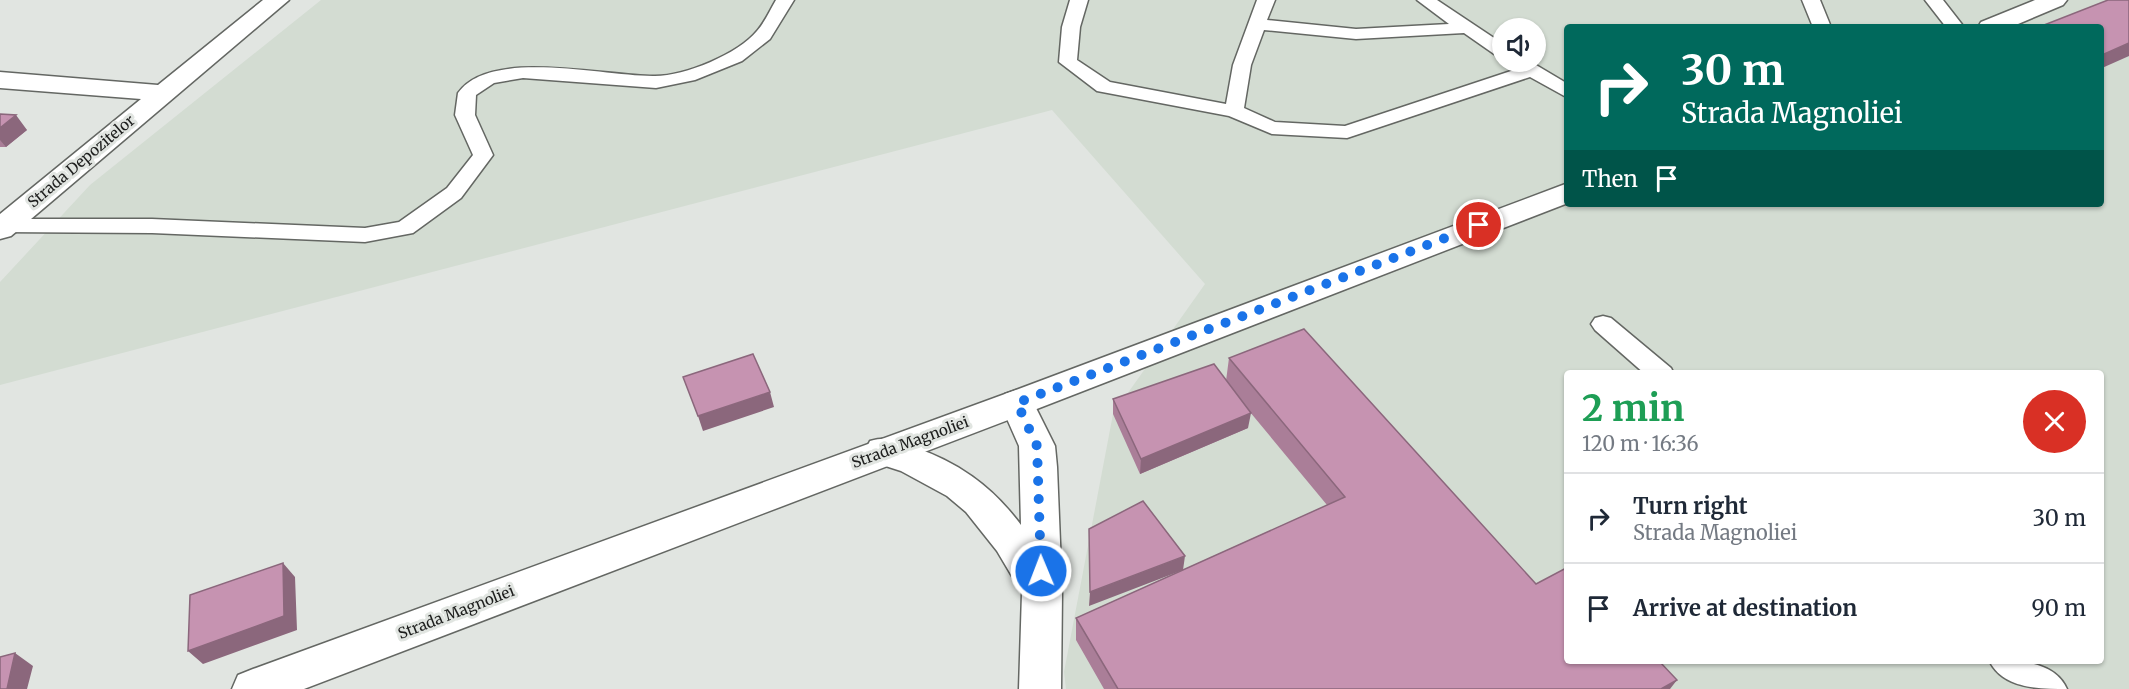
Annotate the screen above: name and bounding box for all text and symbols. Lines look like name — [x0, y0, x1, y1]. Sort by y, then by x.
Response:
map controls — [1492, 18, 1546, 72]
button: sound — [1492, 18, 1546, 72]
text: 30 m — [1681, 44, 1785, 96]
icon: right — [1582, 48, 1660, 126]
text: Strada Magnoliei — [1681, 96, 1903, 130]
street label: Strada Depozitelor — [24, 111, 139, 211]
icon: arrive — [1650, 162, 1683, 195]
text: Then — [1582, 165, 1638, 193]
pin — [1453, 199, 1504, 250]
icon: arrive — [1462, 208, 1495, 241]
text: 2 min — [1582, 386, 1685, 431]
button: close — [2023, 390, 2086, 453]
street label: Strada Magnoliei — [849, 412, 971, 472]
text: 120 m · 16:36 — [1582, 431, 1699, 456]
text: Turn right — [1633, 492, 1747, 520]
icon: right — [1582, 502, 1615, 535]
text: 30 m — [2032, 504, 2086, 532]
text: Strada Magnoliei — [1633, 520, 1797, 545]
position arrow — [1009, 539, 1073, 603]
street label: Strada Magnoliei — [395, 581, 517, 643]
icon: arrive — [1582, 592, 1615, 625]
text: Arrive at destination — [1633, 594, 1857, 622]
text: 90 m — [2031, 594, 2086, 622]

